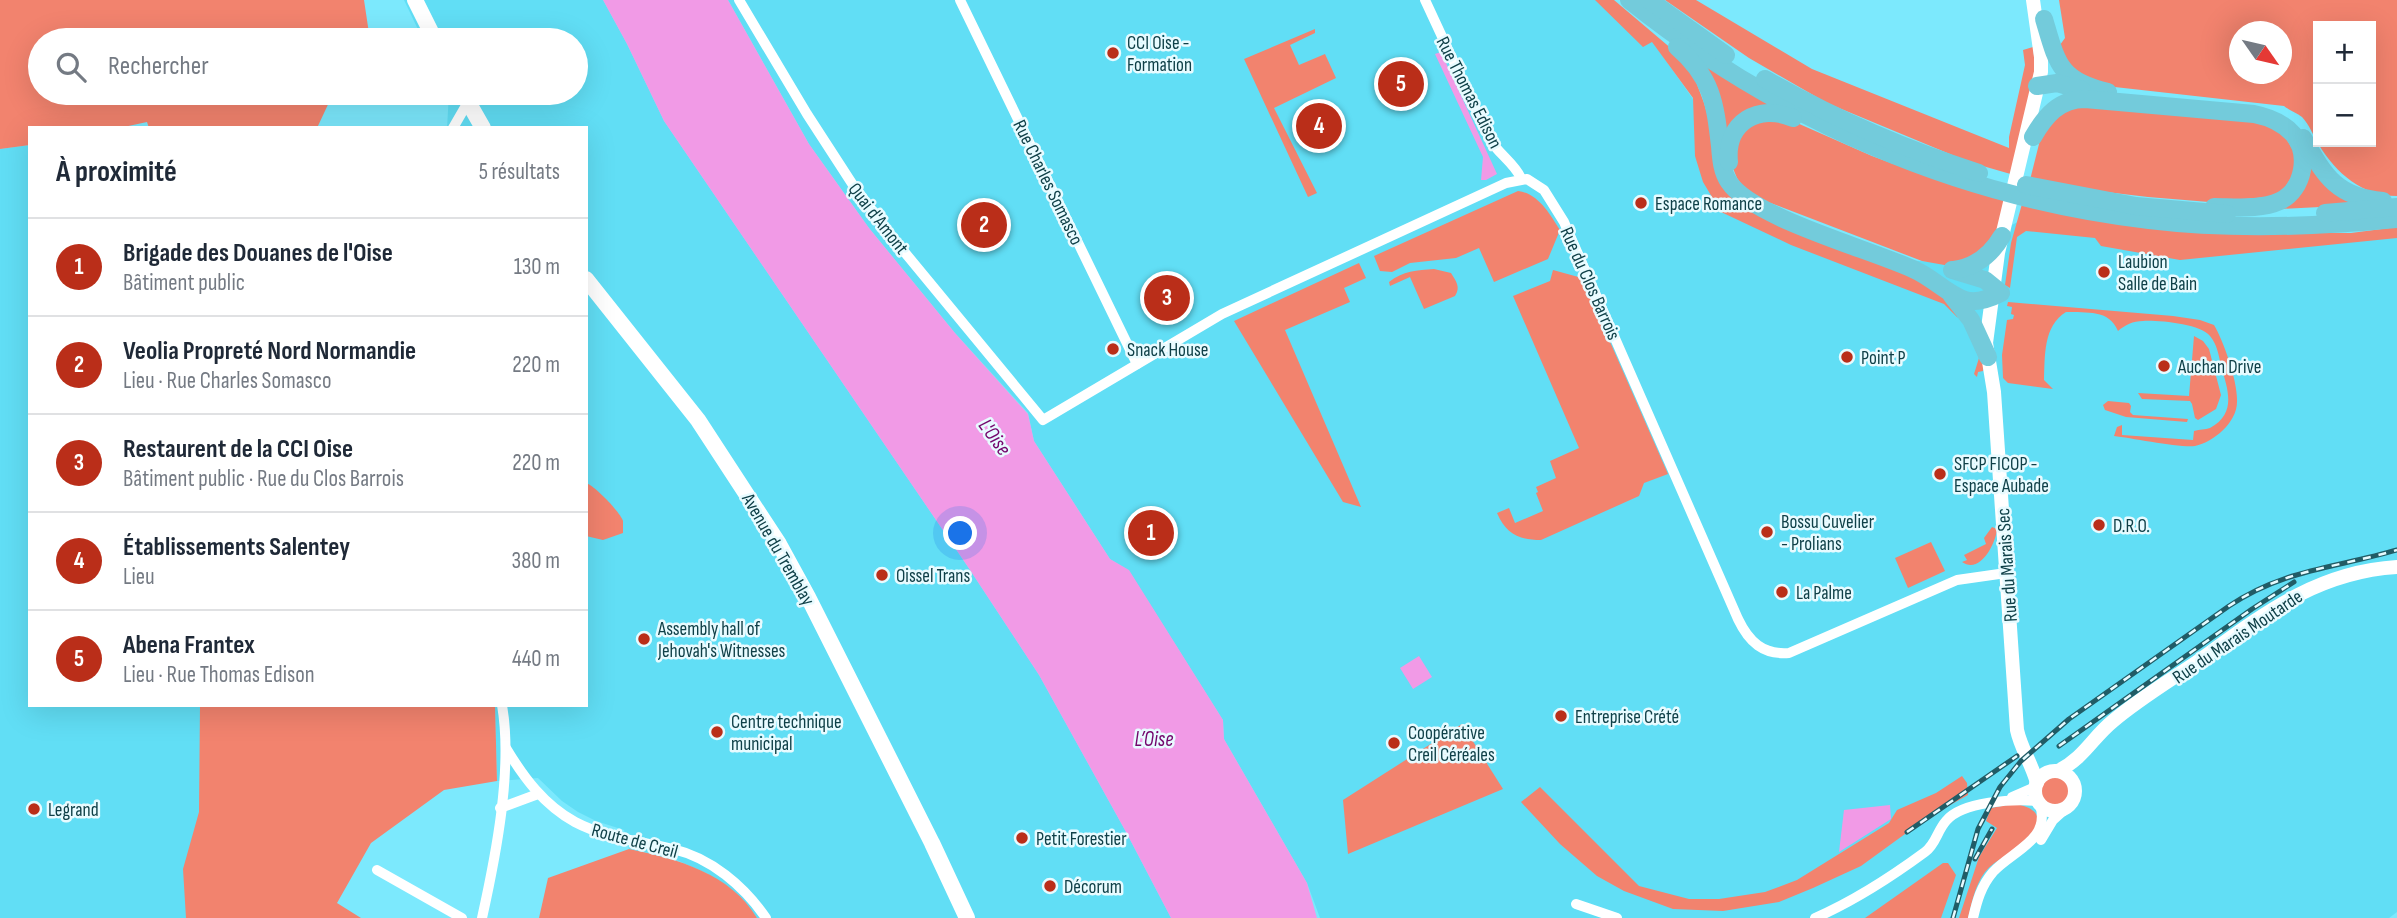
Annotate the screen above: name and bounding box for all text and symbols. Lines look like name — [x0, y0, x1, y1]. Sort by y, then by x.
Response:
north arrow — [2229, 21, 2292, 84]
map controls — [2313, 21, 2376, 147]
button: + — [2313, 21, 2376, 84]
search box — [28, 28, 588, 105]
place label: CCI Oise - Formation — [1127, 32, 1192, 77]
street label: Rue Thomas Edison — [1431, 33, 1507, 152]
marker: CCI Oise - Formation — [1105, 45, 1121, 61]
icon: search — [52, 48, 90, 86]
text: Rechercher — [108, 51, 209, 82]
pin: 5 — [1378, 58, 1424, 110]
button: − — [2313, 84, 2376, 147]
pin: 4 — [1296, 100, 1342, 152]
street label: Rue Charles Somasco — [1007, 116, 1088, 249]
text: À proximité — [56, 154, 177, 190]
text: 5 résultats — [479, 158, 560, 186]
street label: Quai d'Amont — [843, 178, 913, 260]
place label: Espace Romance — [1655, 193, 1762, 216]
marker: Espace Romance — [1633, 195, 1649, 211]
pin: 2 — [961, 199, 1007, 251]
street label: Rue du Clos Barrois — [1554, 223, 1625, 344]
text: Brigade des Douanes de l'Oise — [123, 238, 393, 269]
place label: Laubion Salle de Bain — [2118, 251, 2197, 296]
text: 1 — [74, 253, 84, 281]
text: 130 m — [514, 253, 560, 281]
marker: Laubion Salle de Bain — [2096, 264, 2112, 280]
text: Bâtiment public — [123, 269, 245, 297]
pin: 3 — [1144, 272, 1190, 324]
text: Veolia Propreté Nord Normandie — [123, 336, 416, 367]
place label: Snack House — [1127, 339, 1208, 362]
marker: Snack House — [1105, 341, 1121, 357]
place label: Point P — [1861, 347, 1906, 370]
marker: Point P — [1839, 349, 1855, 365]
text: 2 — [74, 351, 84, 379]
text: 220 m — [512, 351, 560, 379]
place label: Auchan Drive — [2177, 356, 2261, 379]
marker: Auchan Drive — [2156, 358, 2172, 374]
text: Lieu · Rue Charles Somasco — [123, 367, 332, 395]
water label: L'Oise — [973, 414, 1016, 460]
text: Restaurent de la CCI Oise — [123, 434, 353, 465]
text: 3 — [74, 449, 84, 477]
text: 220 m — [512, 449, 560, 477]
place label: SFCP FICOP - Espace Aubade — [1954, 453, 2049, 498]
text: Bâtiment public · Rue du Clos Barrois — [123, 465, 404, 493]
marker: SFCP FICOP - Espace Aubade — [1932, 466, 1948, 482]
street label: Avenue du Tremblay — [736, 489, 819, 610]
pin: 1 — [1128, 507, 1174, 559]
street label: Rue du Marais Sec — [1992, 507, 2023, 623]
place label: Bossu Cuvelier - Prolians — [1781, 511, 1875, 556]
place label: D.R.O. — [2113, 515, 2150, 538]
your location — [943, 516, 977, 550]
marker: D.R.O. — [2091, 517, 2107, 533]
marker: Bossu Cuvelier - Prolians — [1759, 524, 1775, 540]
text: Établissements Salentey — [123, 532, 350, 563]
text: 4 — [74, 547, 84, 575]
text: 380 m — [512, 547, 560, 575]
text: Lieu — [123, 563, 155, 591]
place label: Oissel Trans — [896, 565, 970, 588]
marker: Oissel Trans — [874, 567, 890, 583]
place label: La Palme — [1796, 582, 1852, 605]
marker: La Palme — [1774, 584, 1790, 600]
street label: Rue du Marais Moutarde — [2169, 585, 2307, 689]
place label: Assembly hall of Jehovah's Witnesses — [657, 618, 786, 663]
text: Abena Frantex — [123, 630, 255, 661]
marker: Assembly hall of Jehovah's Witnesses — [636, 631, 652, 647]
text: 5 — [74, 645, 84, 673]
text: 440 m — [512, 645, 560, 673]
text: Lieu · Rue Thomas Edison — [123, 661, 315, 689]
place label: Entreprise Crété — [1575, 706, 1679, 729]
marker: Entreprise Crété — [1553, 708, 1569, 724]
place label: Centre technique municipal — [731, 711, 842, 756]
place label: Coopérative Creil Céréales — [1408, 722, 1495, 767]
marker: Centre technique municipal — [709, 724, 725, 740]
water label: L’Oise — [1135, 727, 1173, 752]
marker: Coopérative Creil Céréales — [1386, 735, 1402, 751]
place label: Legrand — [48, 799, 99, 822]
marker: Legrand — [26, 801, 42, 817]
street label: Route de Creil — [589, 819, 680, 864]
place label: Petit Forestier — [1036, 828, 1127, 851]
marker: Petit Forestier — [1014, 830, 1030, 846]
place label: Décorum — [1064, 876, 1122, 899]
marker: Décorum — [1042, 878, 1058, 894]

